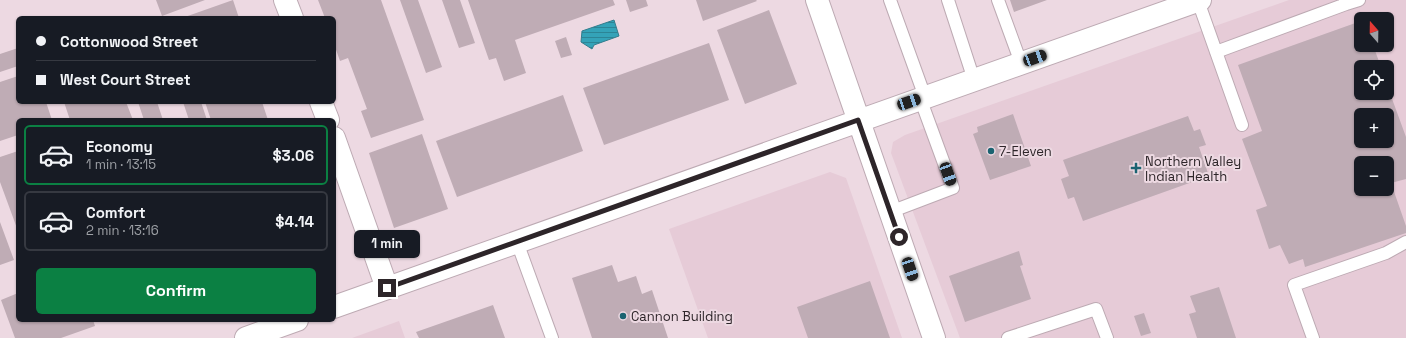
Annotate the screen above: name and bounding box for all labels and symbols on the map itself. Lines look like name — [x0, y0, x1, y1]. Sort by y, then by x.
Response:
north arrow — [1354, 12, 1394, 52]
car — [1022, 48, 1048, 68]
car — [896, 92, 922, 112]
place label: 7-Eleven — [999, 143, 1052, 160]
marker: 7-Eleven — [986, 146, 996, 156]
place label: Northern Valley Indian Health — [1145, 153, 1241, 185]
car — [938, 161, 958, 187]
marker: Northern Valley Indian Health — [1130, 162, 1142, 174]
route start — [890, 228, 908, 246]
callout: 1 min — [354, 230, 420, 258]
car — [900, 256, 920, 282]
route end — [378, 279, 396, 297]
place label: Cannon Building — [631, 308, 733, 325]
marker: Cannon Building — [618, 311, 628, 321]

